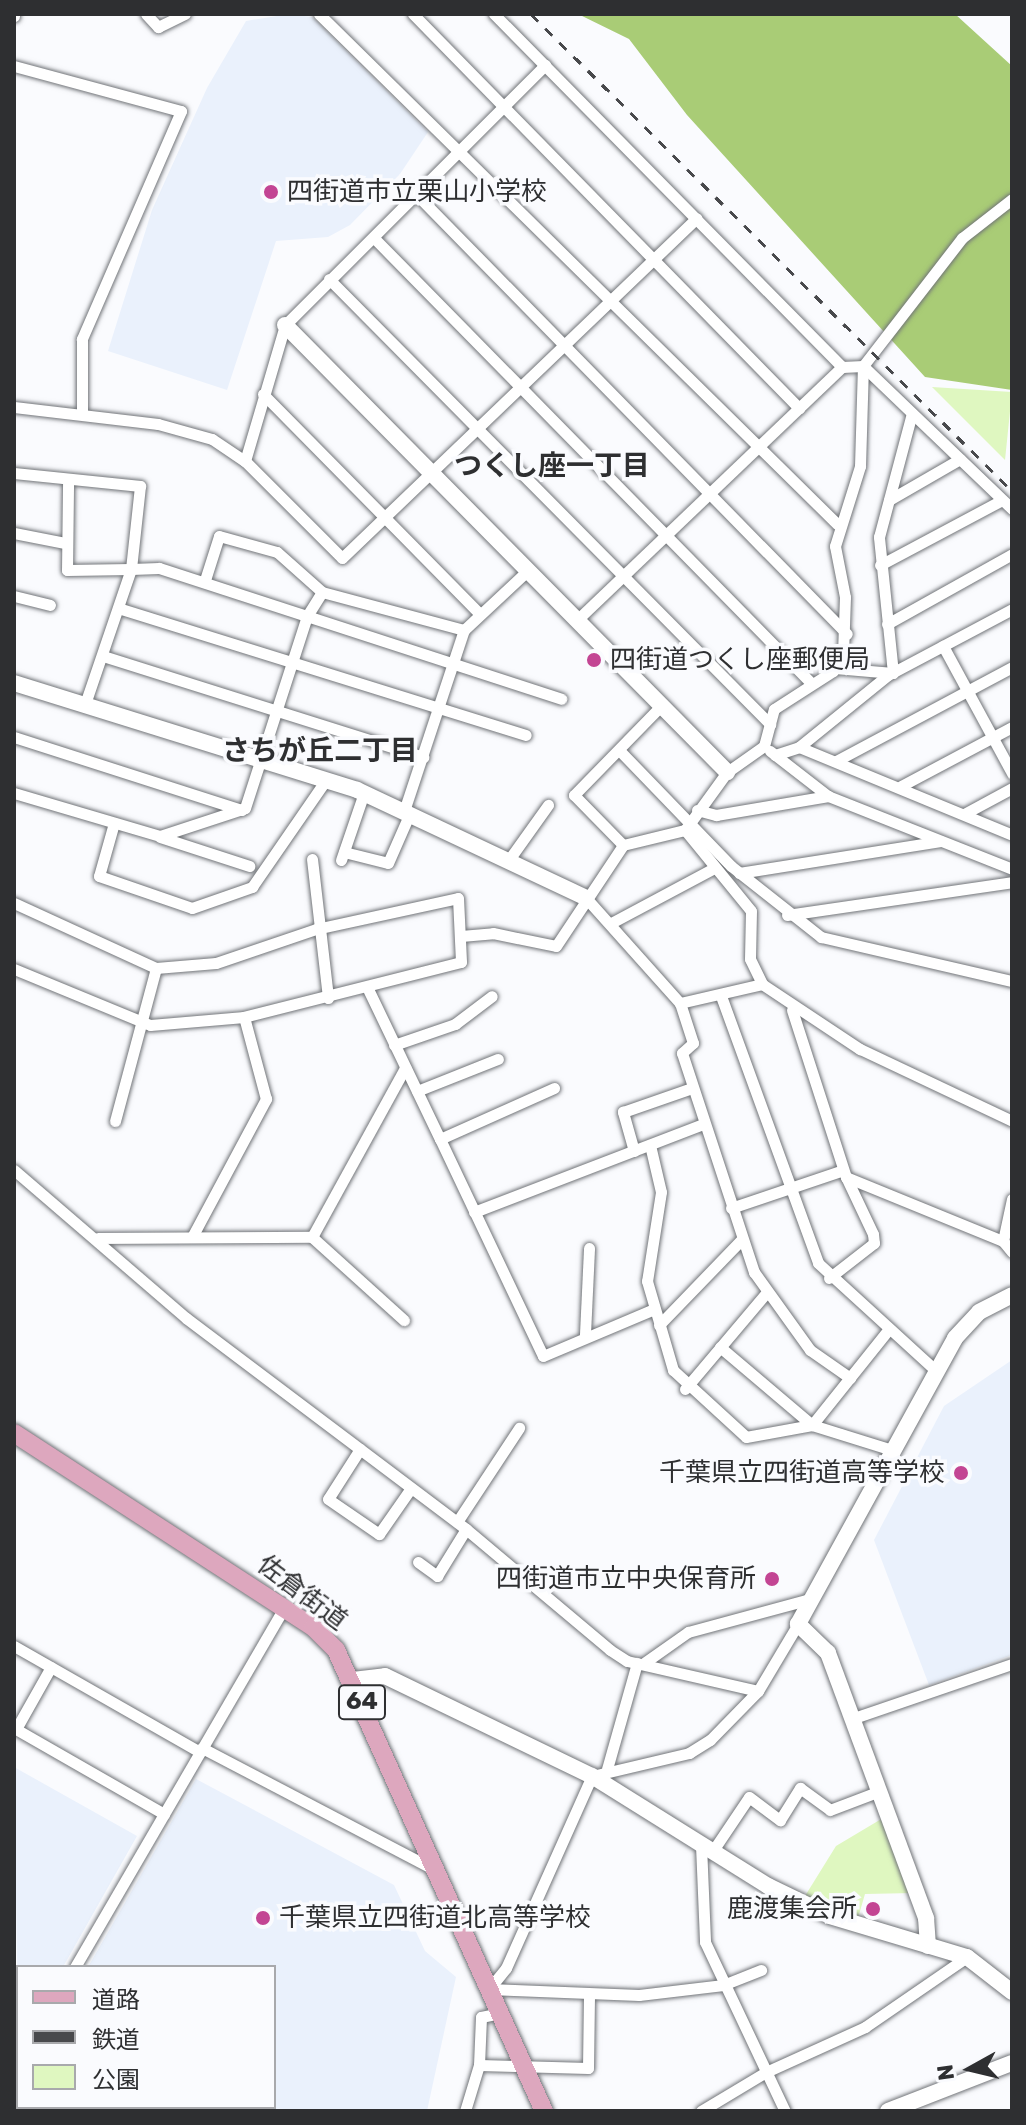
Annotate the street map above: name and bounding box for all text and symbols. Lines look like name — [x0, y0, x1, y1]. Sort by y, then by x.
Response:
place label: 四街道市立栗山小学校 — [287, 176, 547, 208]
marker: 四街道市立栗山小学校 — [262, 183, 280, 201]
district label: つくし座一丁目 — [454, 449, 650, 483]
place label: 四街道つくし座郵便局 — [610, 644, 870, 676]
marker: 四街道つくし座郵便局 — [585, 651, 603, 669]
district label: さちが丘二丁目 — [222, 734, 418, 768]
place label: 千葉県立四街道高等学校 — [659, 1457, 945, 1489]
marker: 千葉県立四街道高等学校 — [952, 1464, 970, 1482]
street label: 佐倉街道 — [251, 1549, 353, 1637]
place label: 四街道市立中央保育所 — [496, 1563, 756, 1595]
marker: 四街道市立中央保育所 — [763, 1570, 781, 1588]
road number: 64 — [336, 1682, 388, 1722]
place label: 鹿渡集会所 — [727, 1893, 857, 1925]
marker: 鹿渡集会所 — [864, 1900, 882, 1918]
place label: 千葉県立四街道北高等学校 — [279, 1902, 591, 1934]
marker: 千葉県立四街道北高等学校 — [254, 1909, 272, 1927]
legend — [16, 1965, 276, 2109]
text: 道路 — [92, 1986, 140, 2014]
text: 鉄道 — [92, 2026, 140, 2054]
north arrow — [930, 2029, 1010, 2109]
text: N — [931, 2063, 960, 2082]
text: 公園 — [92, 2066, 140, 2094]

